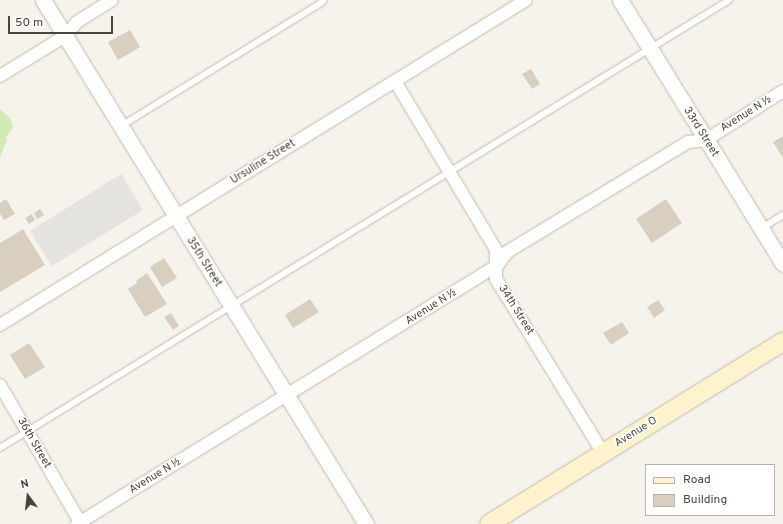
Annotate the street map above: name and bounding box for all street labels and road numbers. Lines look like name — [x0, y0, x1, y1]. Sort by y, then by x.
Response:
street label: Avenue N ½ — [718, 93, 774, 135]
street label: 33rd Street — [680, 105, 722, 159]
street label: Ursuline Street — [228, 137, 298, 187]
street label: 35th Street — [183, 235, 225, 289]
street label: 34th Street — [495, 283, 537, 337]
street label: Avenue N ½ — [403, 286, 459, 328]
street label: Avenue O — [612, 414, 660, 450]
street label: 36th Street — [14, 415, 54, 471]
street label: Avenue N ½ — [127, 455, 183, 497]

